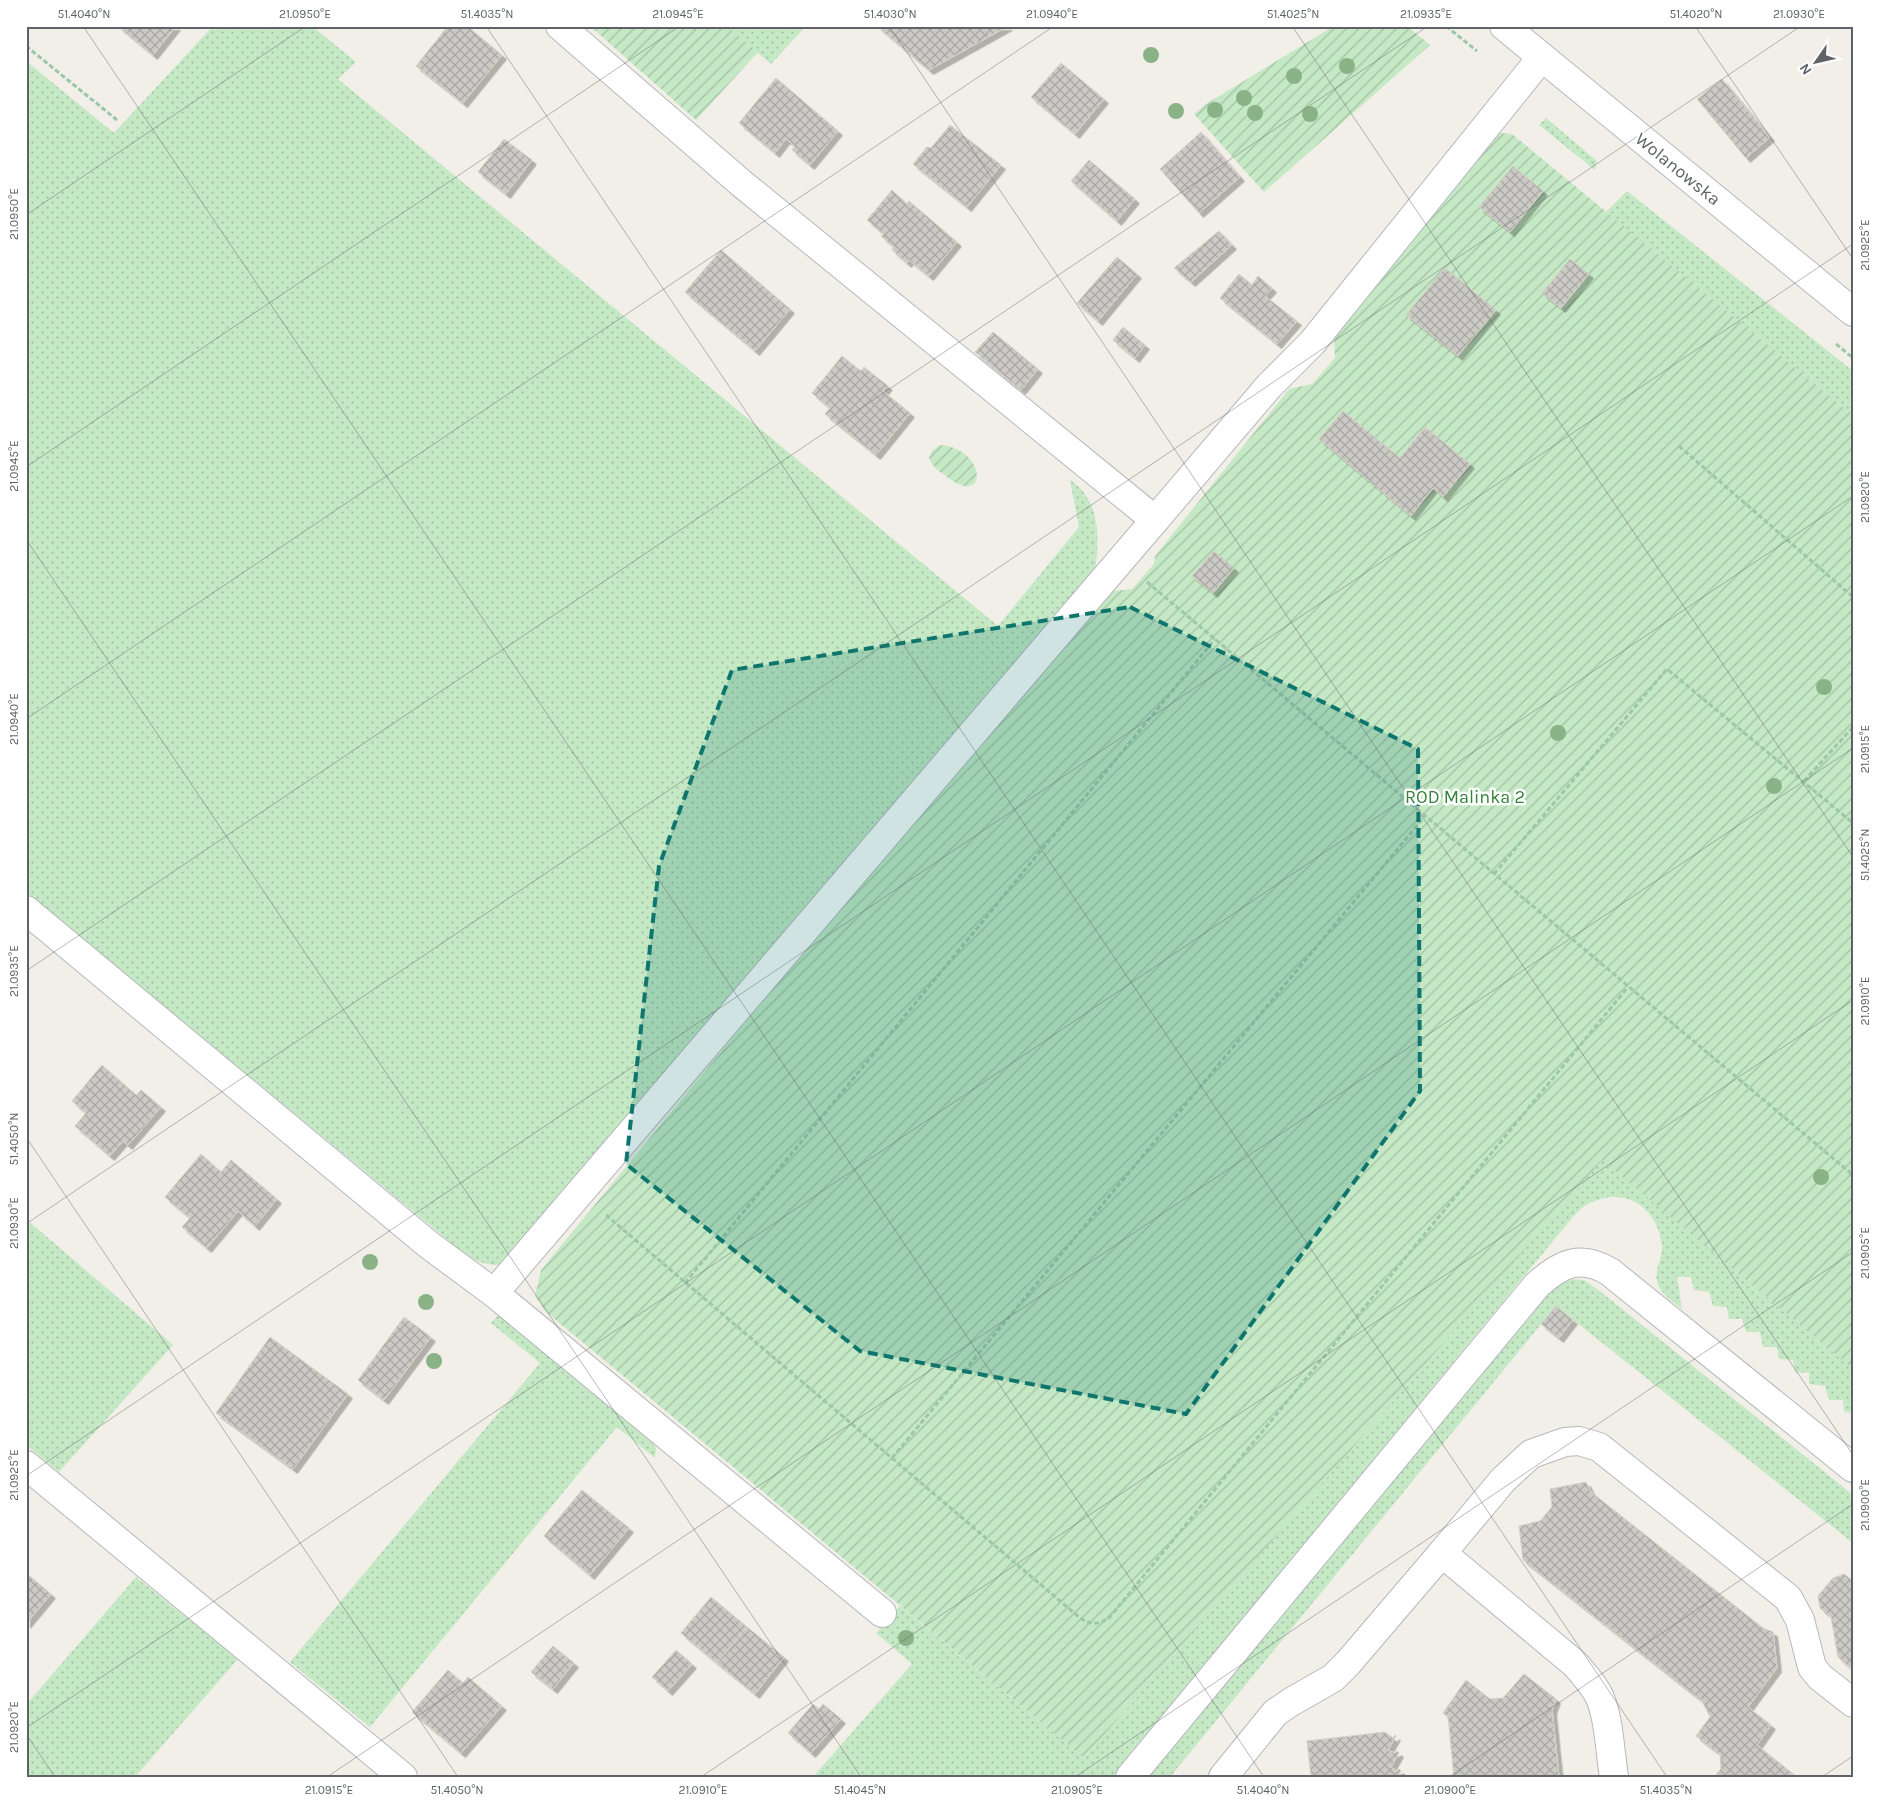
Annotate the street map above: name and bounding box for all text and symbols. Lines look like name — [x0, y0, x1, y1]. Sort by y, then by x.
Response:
text: 51.4040°N — [58, 7, 110, 21]
text: 21.0950°E — [279, 7, 331, 21]
text: 51.4035°N — [461, 7, 513, 21]
text: 21.0945°E — [652, 7, 704, 21]
text: 51.4030°N — [863, 7, 917, 21]
text: 21.0940°E — [1026, 7, 1078, 21]
text: 51.4025°N — [1267, 7, 1319, 21]
text: 21.0935°E — [1400, 7, 1452, 21]
text: 51.4020°N — [1669, 7, 1723, 21]
text: 21.0930°E — [1773, 7, 1825, 21]
north arrow — [1792, 38, 1842, 88]
text: N — [1796, 60, 1815, 78]
street label: Wolanowska — [1631, 128, 1725, 210]
text: 21.0950°E — [7, 188, 21, 240]
text: 21.0925°E — [1858, 219, 1872, 271]
text: 21.0945°E — [7, 440, 21, 492]
text: 21.0920°E — [1858, 471, 1872, 523]
text: 21.0940°E — [7, 693, 21, 745]
text: 21.0915°E — [1858, 725, 1872, 773]
park label: ROD Malinka 2 — [1405, 786, 1525, 808]
text: 51.4025°N — [1858, 829, 1872, 881]
text: 21.0935°E — [7, 945, 21, 997]
text: 21.0910°E — [1858, 976, 1872, 1026]
text: 51.4050°N — [7, 1113, 21, 1165]
text: 21.0930°E — [7, 1197, 21, 1249]
text: 21.0905°E — [1858, 1227, 1872, 1279]
text: 21.0925°E — [7, 1449, 21, 1501]
text: 21.0900°E — [1858, 1479, 1872, 1531]
text: 21.0920°E — [7, 1701, 21, 1753]
text: 21.0915°E — [305, 1783, 353, 1797]
text: 51.4050°N — [431, 1783, 483, 1797]
text: 21.0910°E — [678, 1783, 728, 1797]
text: 51.4045°N — [834, 1783, 886, 1797]
text: 21.0905°E — [1051, 1783, 1103, 1797]
text: 51.4040°N — [1237, 1783, 1289, 1797]
text: 21.0900°E — [1424, 1783, 1476, 1797]
text: 51.4035°N — [1640, 1783, 1692, 1797]

